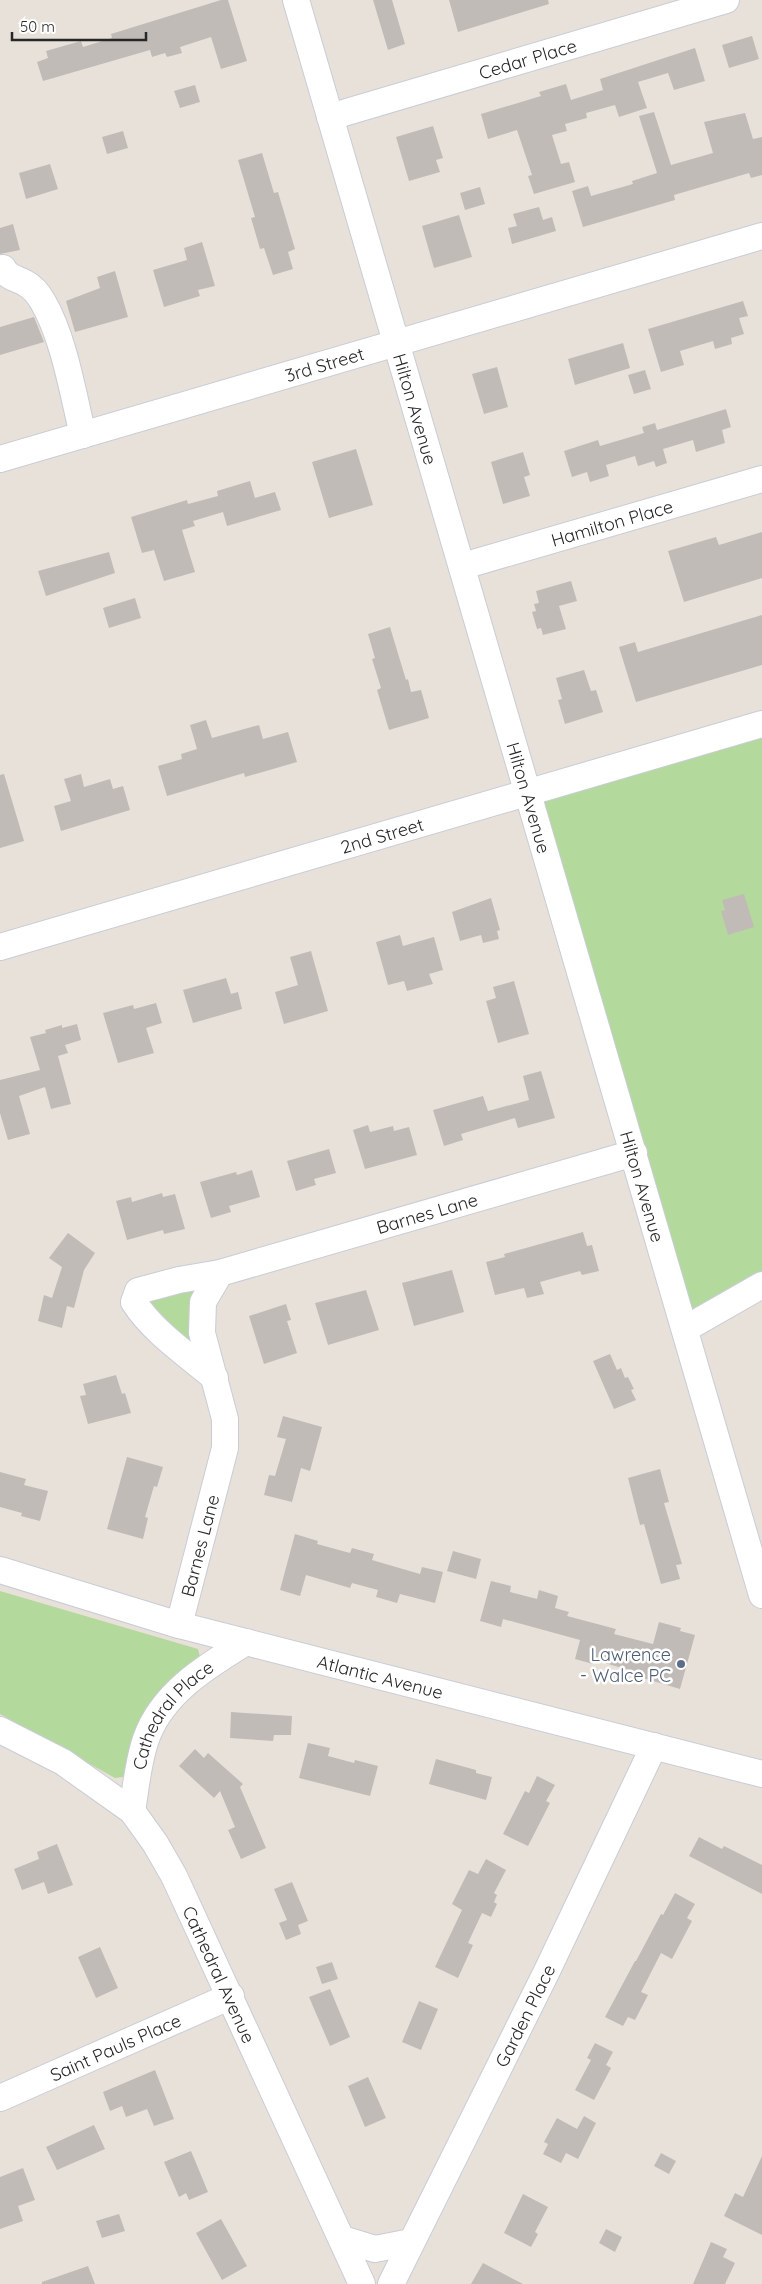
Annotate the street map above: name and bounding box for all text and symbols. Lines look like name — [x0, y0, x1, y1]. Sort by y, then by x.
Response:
scale bar — [12, 10, 146, 42]
text: 50 m — [20, 17, 55, 36]
street label: Cedar Place — [476, 33, 579, 84]
street label: 3rd Street — [282, 342, 367, 386]
street label: Hilton Avenue — [388, 351, 443, 467]
street label: Hamilton Place — [548, 494, 675, 551]
street label: Hilton Avenue — [502, 739, 556, 856]
street label: 2nd Street — [338, 812, 426, 858]
street label: Hilton Avenue — [615, 1128, 670, 1245]
street label: Barnes Lane — [374, 1187, 480, 1239]
street label: Barnes Lane — [175, 1492, 224, 1599]
place label: Lawrence - Walce PC — [580, 1643, 671, 1687]
street label: Atlantic Avenue — [315, 1649, 446, 1704]
street label: Cathedral Place — [127, 1655, 218, 1772]
marker: Lawrence - Walce PC — [675, 1658, 687, 1670]
street label: Cathedral Avenue — [178, 1902, 261, 2047]
street label: Garden Place — [490, 1960, 560, 2071]
street label: Saint Pauls Place — [46, 2008, 184, 2086]

